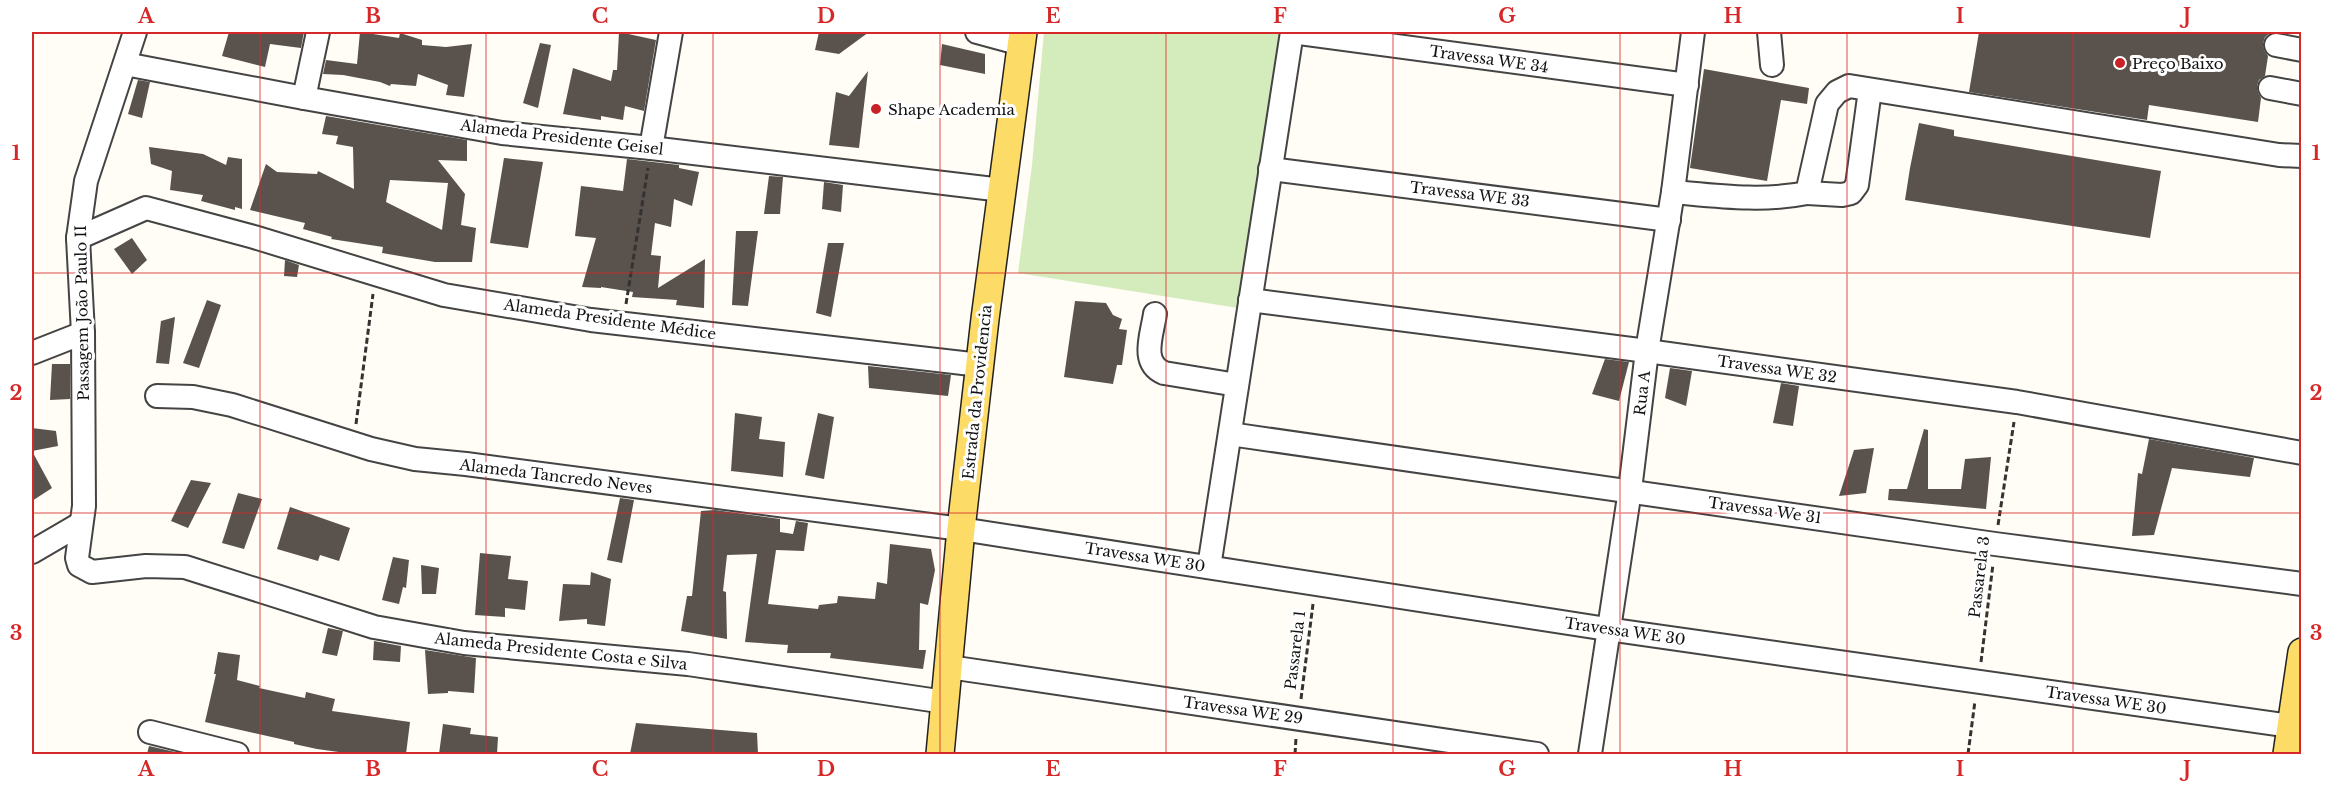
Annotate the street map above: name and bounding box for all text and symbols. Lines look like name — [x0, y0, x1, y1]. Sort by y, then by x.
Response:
text: A — [137, 4, 155, 28]
text: B — [365, 4, 381, 28]
text: C — [592, 4, 608, 28]
text: D — [817, 4, 835, 28]
text: E — [1045, 4, 1061, 28]
text: F — [1273, 4, 1287, 28]
text: G — [1498, 4, 1516, 28]
text: H — [1724, 4, 1743, 28]
text: I — [1956, 4, 1964, 28]
text: J — [2179, 4, 2191, 28]
street label: Travessa WE 34 — [1428, 41, 1550, 77]
place label: Preço Baixo — [2132, 54, 2224, 73]
marker: Preço Baixo — [2113, 56, 2127, 70]
place label: Shape Academia — [888, 100, 1015, 119]
marker: Shape Academia — [869, 102, 883, 116]
street label: Alameda Presidente Geisel — [458, 115, 665, 159]
text: 1 — [12, 141, 21, 165]
text: 1 — [2312, 141, 2321, 165]
street label: Travessa WE 33 — [1409, 177, 1531, 211]
street label: Passagem João Paulo II — [71, 225, 93, 401]
street label: Alameda Presidente Médice — [502, 295, 717, 343]
street label: Estrada da Providencia — [958, 303, 996, 480]
street label: Travessa WE 32 — [1716, 351, 1838, 387]
street label: Rua A — [1630, 369, 1654, 417]
text: 2 — [9, 381, 23, 405]
text: 2 — [2309, 381, 2323, 405]
street label: Alameda Tancredo Neves — [457, 455, 654, 497]
street label: Travessa We 31 — [1707, 493, 1823, 527]
street label: Passarela 3 — [1965, 535, 1993, 619]
street label: Travessa WE 30 — [1083, 538, 1207, 576]
street label: Passarela 1 — [1281, 609, 1309, 691]
street label: Travessa WE 30 — [1563, 613, 1687, 649]
text: 3 — [10, 621, 22, 645]
text: 3 — [2310, 621, 2322, 645]
street label: Alameda Presidente Costa e Silva — [433, 628, 689, 674]
street label: Travessa WE 30 — [2044, 682, 2168, 718]
street label: Travessa WE 29 — [1182, 692, 1304, 728]
text: A — [137, 757, 155, 781]
text: B — [365, 757, 381, 781]
text: C — [592, 757, 608, 781]
text: D — [817, 757, 835, 781]
text: E — [1045, 757, 1061, 781]
text: F — [1273, 757, 1287, 781]
text: G — [1498, 757, 1516, 781]
text: H — [1724, 757, 1743, 781]
text: I — [1956, 757, 1964, 781]
text: J — [2179, 757, 2191, 781]

